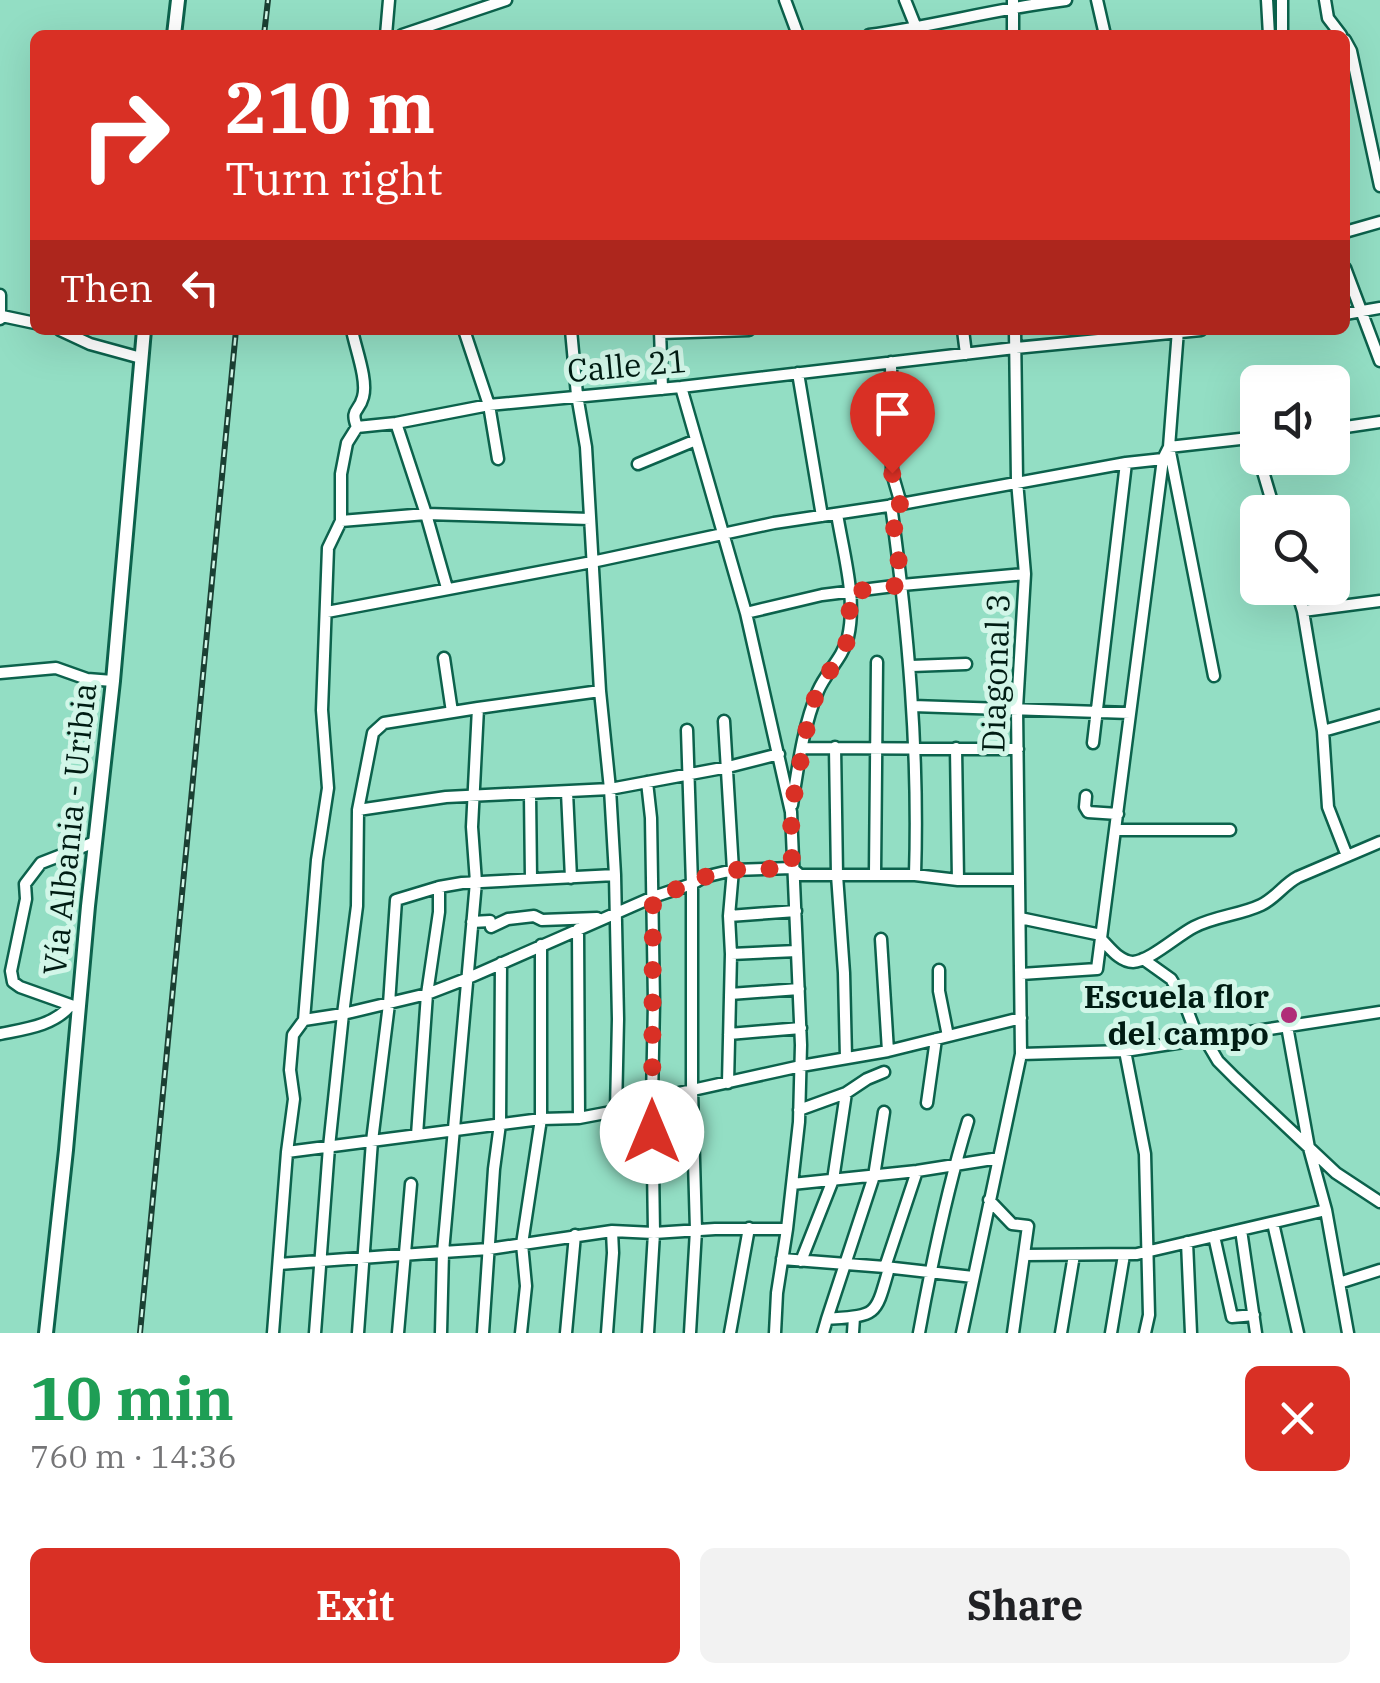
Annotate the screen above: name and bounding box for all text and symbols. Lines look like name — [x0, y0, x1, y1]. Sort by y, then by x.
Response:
text: 210 m — [225, 61, 435, 152]
icon: right — [60, 70, 190, 200]
text: Turn right — [225, 149, 443, 207]
icon: left — [173, 260, 228, 315]
text: Then — [60, 263, 153, 312]
street label: Calle 21 — [565, 339, 689, 391]
map controls — [1240, 365, 1350, 605]
button: sound — [1240, 365, 1350, 475]
pin — [850, 371, 935, 474]
icon: arrive — [865, 386, 920, 441]
button: search — [1240, 495, 1350, 605]
street label: Diagonal 3 — [971, 593, 1019, 753]
street label: Vía Albania - Uribia — [33, 681, 105, 977]
place label: Escuela flor del campo — [1084, 975, 1269, 1054]
marker: Escuela flor del campo — [1278, 1004, 1300, 1026]
position arrow — [600, 1080, 704, 1184]
text: 10 min — [30, 1358, 234, 1437]
button: close — [1245, 1366, 1350, 1471]
text: 760 m · 14:36 — [30, 1435, 237, 1477]
button: Exit — [30, 1548, 680, 1663]
button: Share — [700, 1548, 1350, 1663]

